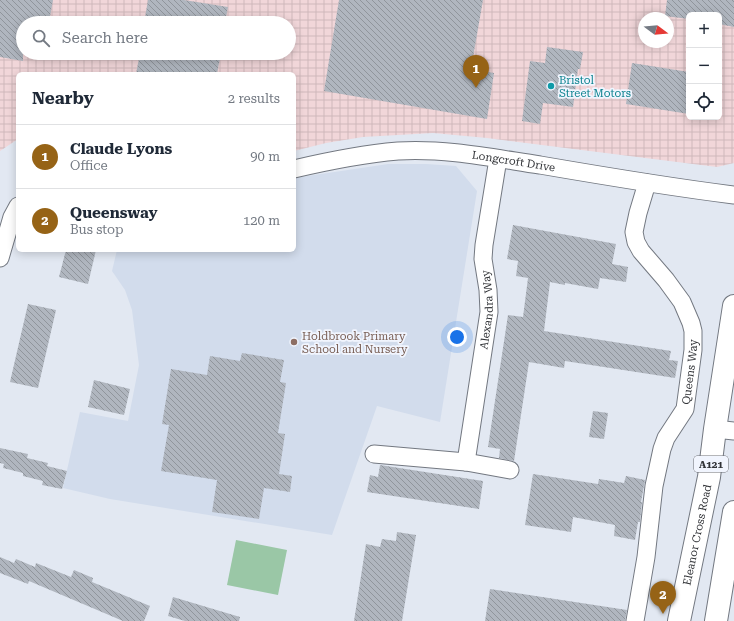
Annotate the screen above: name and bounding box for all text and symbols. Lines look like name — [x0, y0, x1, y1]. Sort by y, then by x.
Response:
north arrow — [638, 12, 674, 48]
map controls — [686, 12, 722, 120]
button: + — [686, 12, 722, 48]
search box — [16, 16, 296, 60]
icon: search — [30, 27, 52, 49]
text: Search here — [62, 29, 148, 47]
button: − — [686, 48, 722, 84]
pin: 1 — [463, 55, 489, 88]
place label: Bristol Street Motors — [559, 74, 631, 100]
marker: Bristol Street Motors — [546, 81, 556, 91]
button: locate — [686, 84, 722, 120]
text: Nearby — [32, 88, 94, 108]
text: 2 results — [228, 91, 280, 106]
text: Claude Lyons — [70, 140, 172, 158]
text: 1 — [41, 149, 49, 164]
text: 90 m — [250, 149, 280, 164]
street label: Longcroft Drive — [471, 149, 556, 175]
text: Office — [70, 158, 108, 173]
text: Queensway — [70, 204, 157, 222]
text: 2 — [41, 213, 49, 228]
text: 120 m — [243, 213, 280, 228]
text: Bus stop — [70, 222, 124, 237]
street label: Alexandra Way — [477, 269, 496, 350]
your location — [447, 327, 467, 347]
place label: Holdbrook Primary School and Nursery — [302, 330, 408, 356]
marker: Holdbrook Primary School and Nursery — [289, 337, 299, 347]
street label: Queens Way — [680, 339, 700, 406]
road number: A121 — [694, 456, 728, 472]
street label: Eleanor Cross Road — [681, 483, 714, 587]
pin: 2 — [650, 581, 676, 614]

